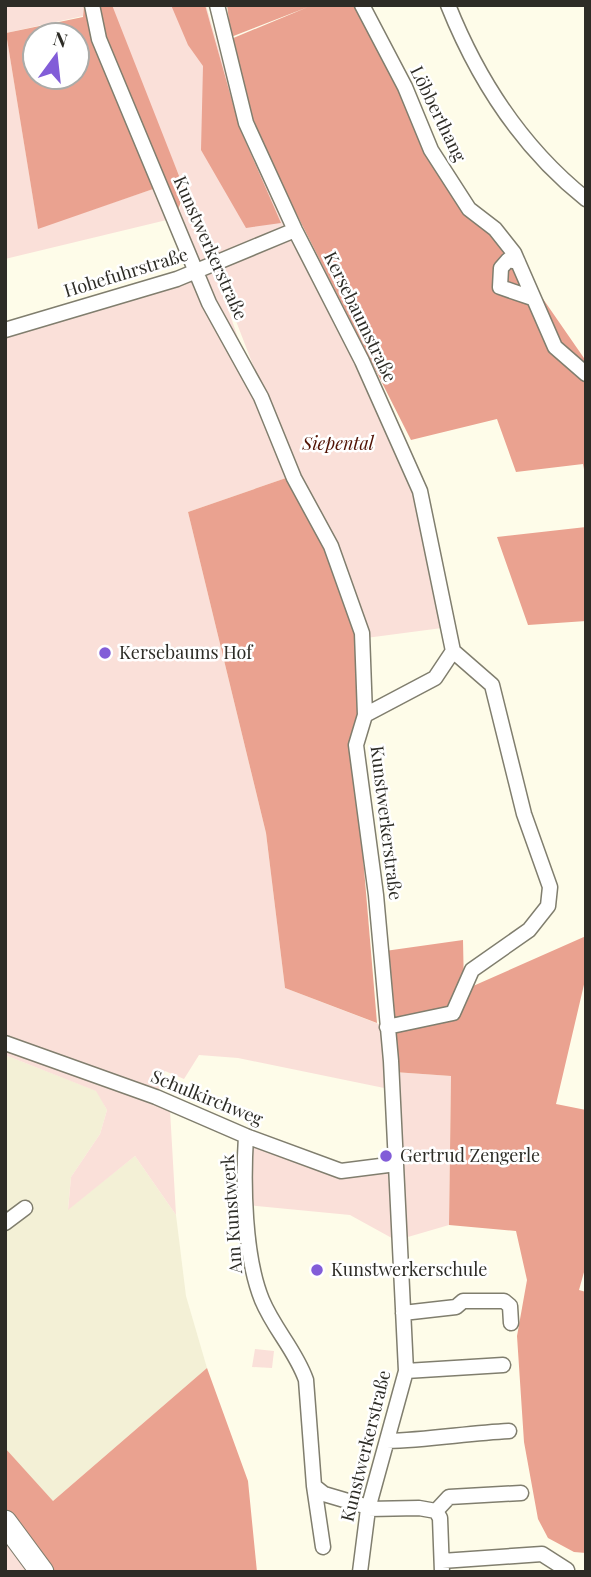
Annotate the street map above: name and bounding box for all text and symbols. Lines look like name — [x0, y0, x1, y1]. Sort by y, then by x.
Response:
north arrow — [21, 21, 91, 91]
text: N — [51, 24, 71, 53]
street label: Löbberthang — [405, 62, 473, 166]
street label: Kunstwerkerstraße — [168, 172, 253, 323]
street label: Hohefuhrstraße — [61, 242, 191, 302]
street label: Kersebaumstraße — [319, 247, 403, 386]
park label: Siepental — [301, 431, 375, 455]
place label: Kersebaums Hof — [119, 640, 254, 664]
marker: Kersebaums Hof — [97, 645, 113, 661]
street label: Kunstwerkerstraße — [366, 744, 408, 901]
street label: Schulkirchweg — [148, 1064, 267, 1131]
place label: Gertrud Zengerle — [400, 1143, 540, 1167]
marker: Gertrud Zengerle — [378, 1148, 394, 1164]
street label: Am Kunstwerk — [215, 1153, 247, 1276]
place label: Kunstwerkerschule — [331, 1257, 487, 1281]
marker: Kunstwerkerschule — [309, 1262, 325, 1278]
street label: Kunstwerkerstraße — [335, 1367, 395, 1524]

